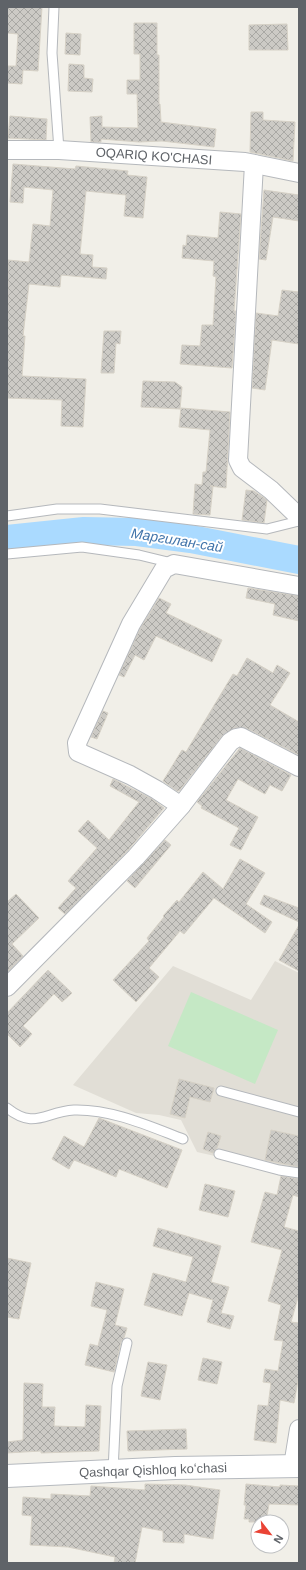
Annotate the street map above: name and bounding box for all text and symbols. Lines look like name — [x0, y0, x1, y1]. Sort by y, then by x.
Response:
street label: OQARIQ KO'CHASI — [95, 144, 213, 168]
water label: Маргилан-сай — [130, 525, 224, 555]
street label: Qashqar Qishloq koʻchasi — [79, 1460, 227, 1480]
north arrow — [250, 1514, 290, 1554]
text: N — [271, 1533, 286, 1546]

